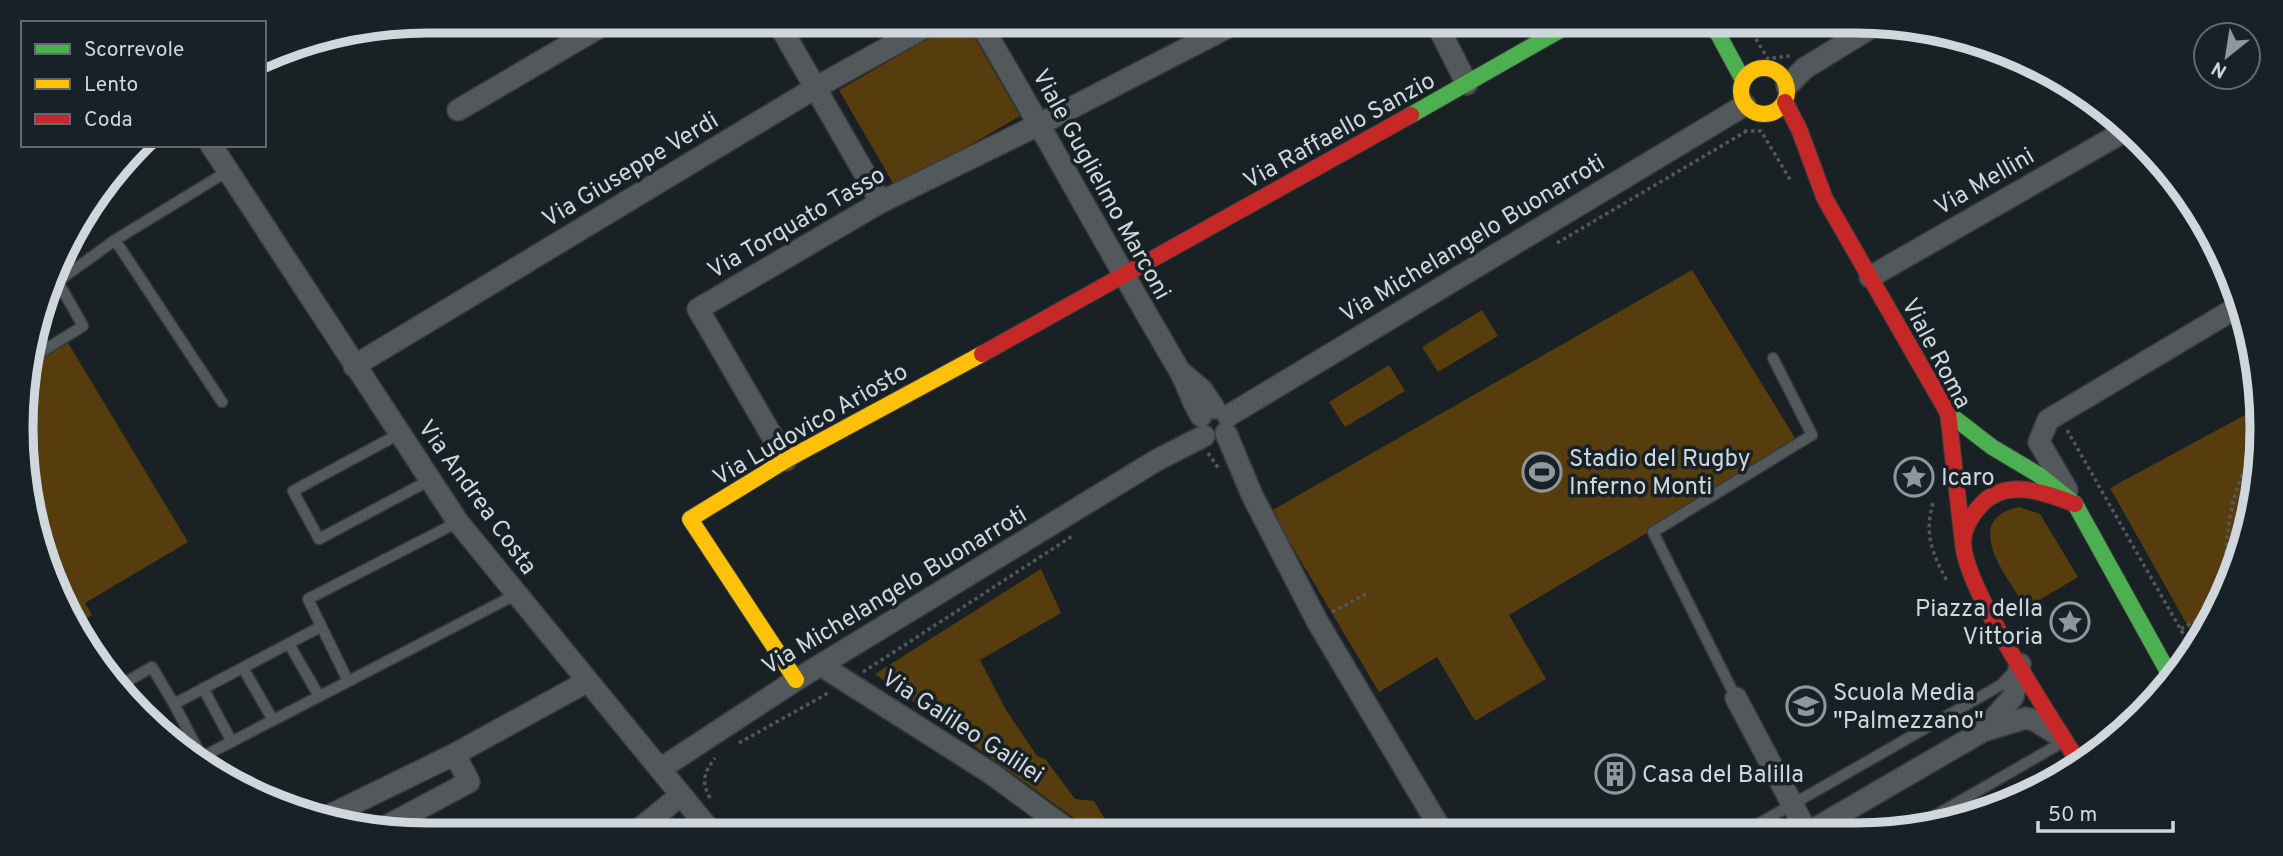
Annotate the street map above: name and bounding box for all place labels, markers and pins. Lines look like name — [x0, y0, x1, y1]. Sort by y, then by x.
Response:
place label: Stadio del Rugby Inferno Monti — [1569, 445, 1750, 503]
sports icon: Stadio del Rugby Inferno Monti — [1521, 451, 1563, 493]
place icon: Icaro — [1893, 456, 1935, 498]
place label: Icaro — [1941, 464, 1995, 494]
place label: Piazza della Vittoria — [1915, 595, 2043, 653]
place icon: Piazza della Vittoria — [2049, 601, 2091, 643]
place label: Scuola Media "Palmezzano" — [1833, 679, 1984, 737]
school or university icon: Scuola Media "Palmezzano" — [1785, 685, 1827, 727]
building icon: Casa del Balilla — [1594, 753, 1636, 795]
place label: Casa del Balilla — [1642, 761, 1804, 791]

